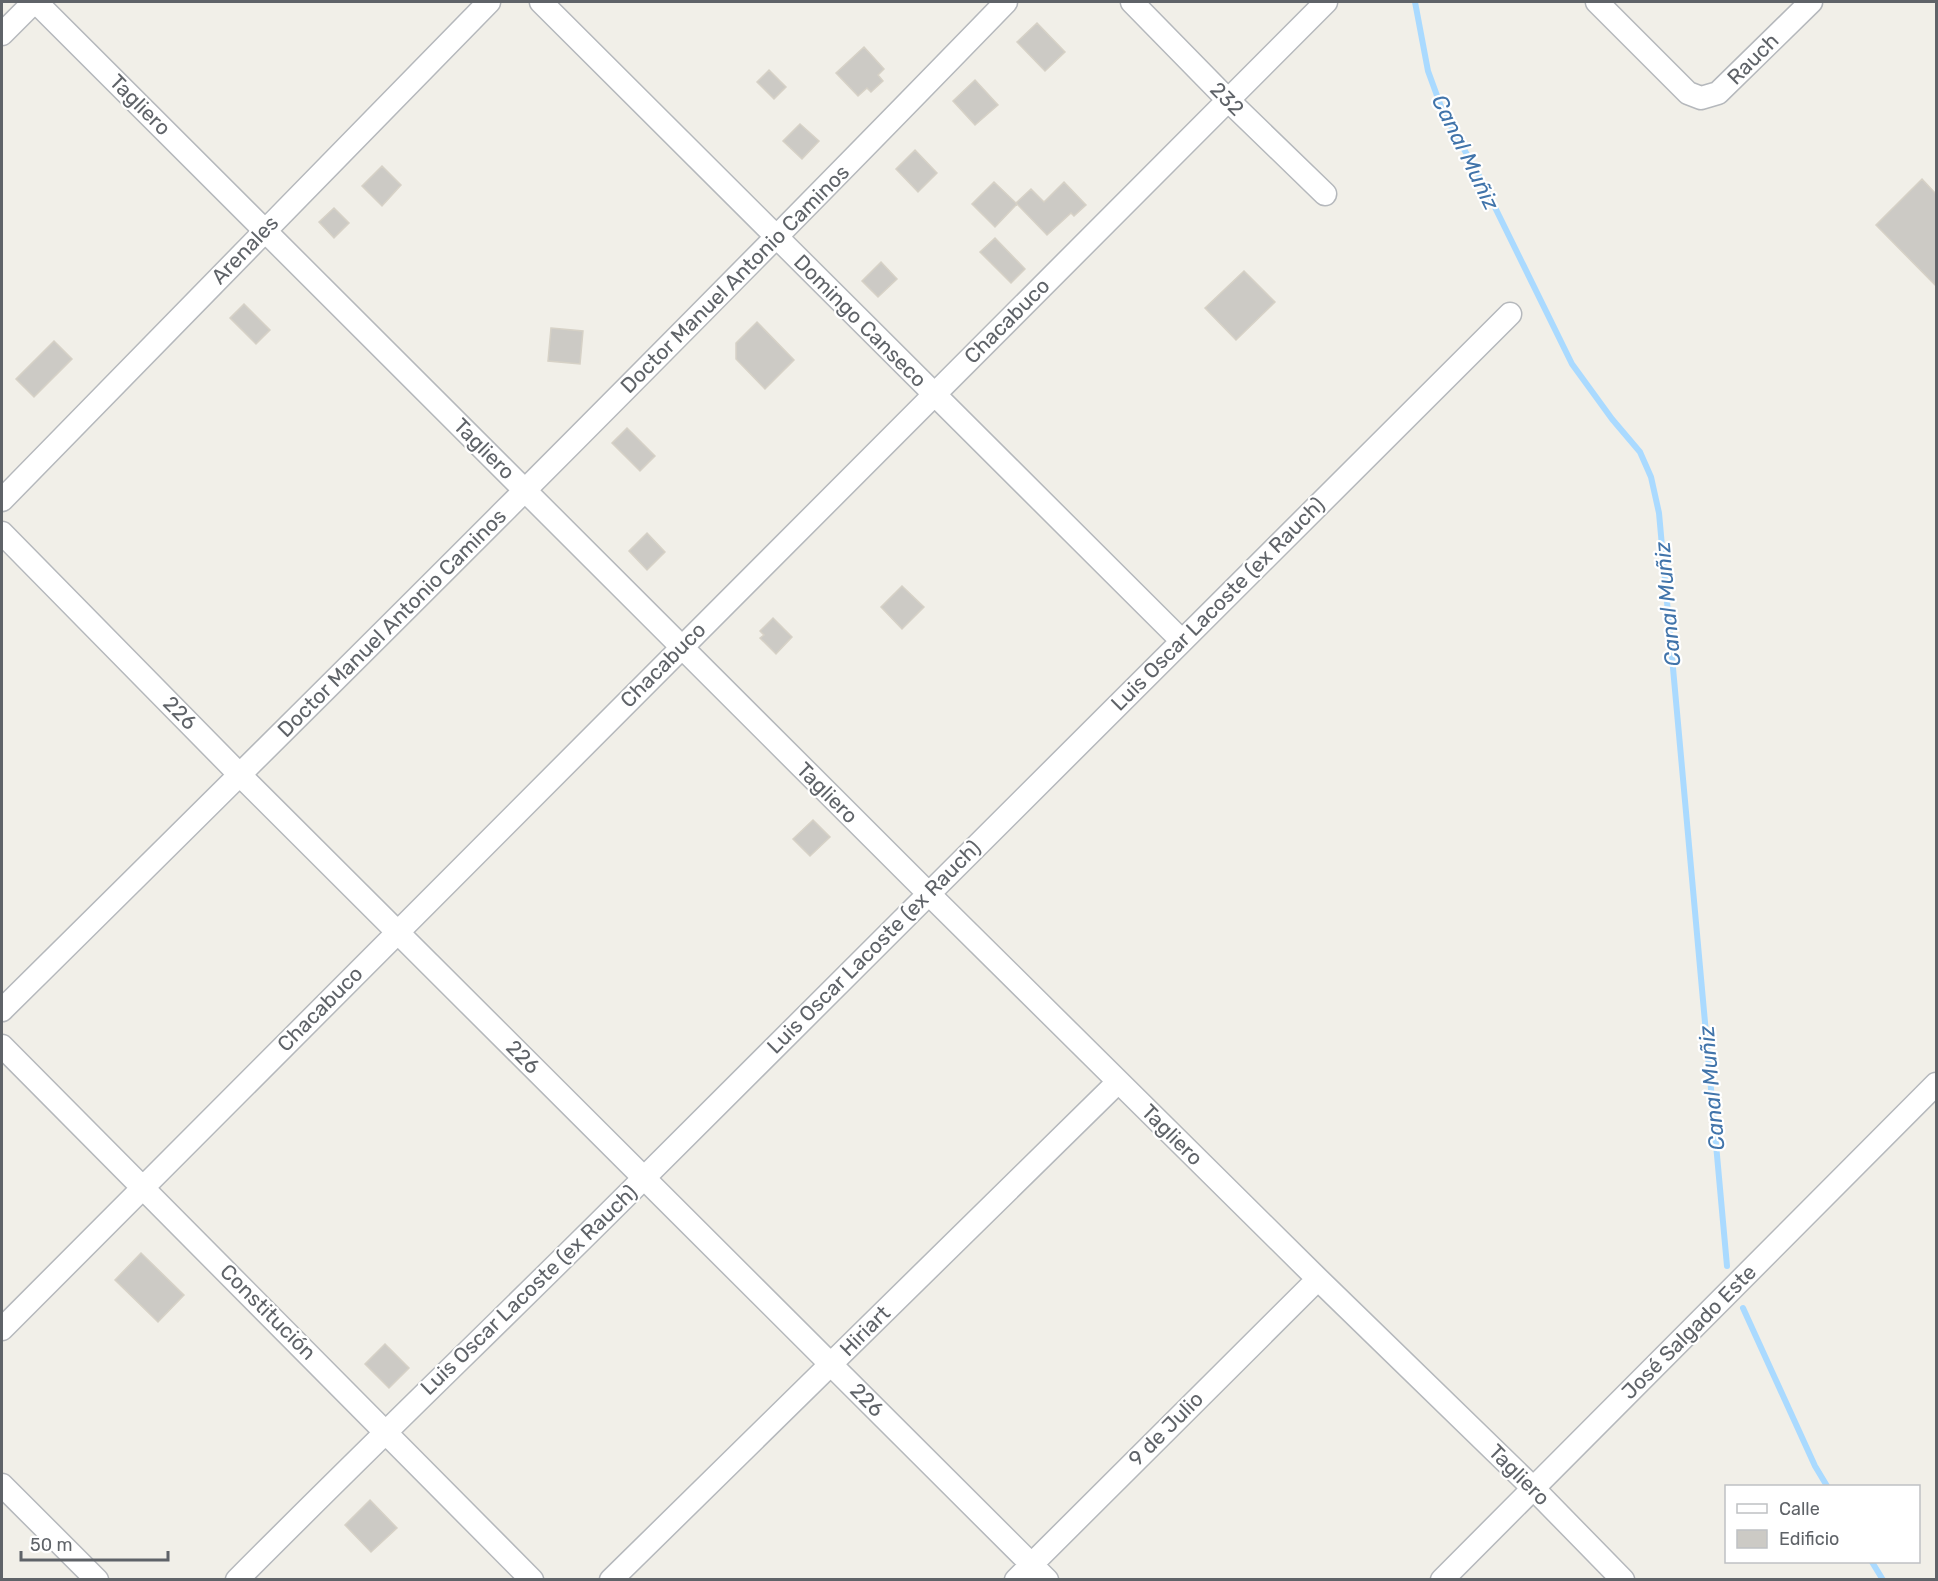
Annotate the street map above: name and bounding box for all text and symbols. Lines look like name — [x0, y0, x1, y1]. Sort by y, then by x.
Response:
street label: Rauch — [1722, 28, 1784, 90]
street label: Tagliero — [105, 69, 176, 140]
street label: 232 — [1205, 77, 1249, 121]
water label: Canal Muñiz — [1426, 90, 1505, 214]
street label: Doctor Manuel Antonio Caminos — [615, 159, 854, 398]
street label: Arenales — [206, 210, 283, 289]
street label: Domingo Canseco — [789, 249, 932, 392]
street label: Chacabuco — [959, 273, 1054, 368]
street label: Tagliero — [449, 413, 520, 484]
street label: Luis Oscar Lacoste (ex Rauch) — [1106, 492, 1330, 716]
street label: Doctor Manuel Antonio Caminos — [272, 503, 511, 742]
water label: Canal Muñiz — [1649, 540, 1686, 667]
street label: Chacabuco — [615, 617, 710, 712]
street label: 226 — [158, 691, 202, 735]
street label: Tagliero — [792, 757, 863, 828]
street label: Luis Oscar Lacoste (ex Rauch) — [762, 835, 986, 1059]
street label: Chacabuco — [272, 961, 367, 1056]
water label: Canal Muñiz — [1693, 1024, 1730, 1151]
street label: 226 — [501, 1035, 545, 1079]
street label: Tagliero — [1137, 1099, 1208, 1170]
street label: Luis Oscar Lacoste (ex Rauch) — [415, 1179, 642, 1400]
street label: Constitución — [215, 1259, 321, 1365]
street label: José Salgado Este — [1616, 1259, 1761, 1404]
street label: Hiriart — [834, 1300, 895, 1361]
street label: 226 — [845, 1378, 889, 1422]
street label: 9 de Julio — [1123, 1386, 1208, 1471]
street label: Tagliero — [1484, 1439, 1555, 1510]
legend — [1725, 1485, 1920, 1563]
text: Calle — [1779, 1498, 1820, 1520]
scale bar — [21, 1524, 168, 1562]
text: Edificio — [1779, 1528, 1839, 1550]
text: 50 m — [30, 1534, 73, 1556]

